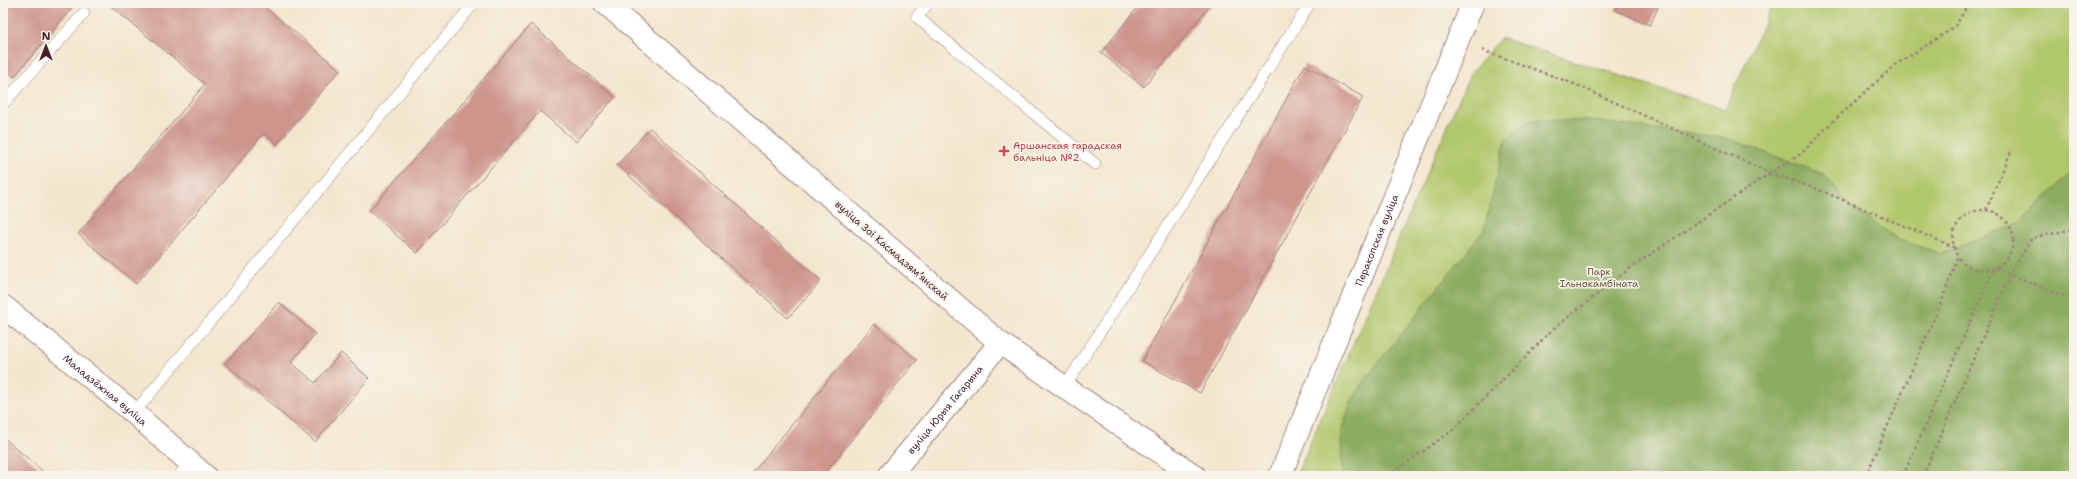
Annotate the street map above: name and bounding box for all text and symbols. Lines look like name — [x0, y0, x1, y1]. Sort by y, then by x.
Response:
north arrow — [26, 26, 66, 66]
text: N — [42, 29, 51, 44]
place label: Аршанская гарадская бальніца №2 — [1013, 139, 1122, 164]
marker: Аршанская гарадская бальніца №2 — [998, 145, 1010, 157]
street label: Перакопская вуліца — [1352, 192, 1402, 288]
street label: вуліца Зоі Касмадзямʼянскай — [832, 198, 951, 303]
park label: Парк Ільнокамбіната — [1560, 265, 1639, 290]
street label: Маладзёжная вуліца — [60, 352, 150, 429]
street label: вуліца Юрыя Гагарына — [904, 362, 986, 457]

